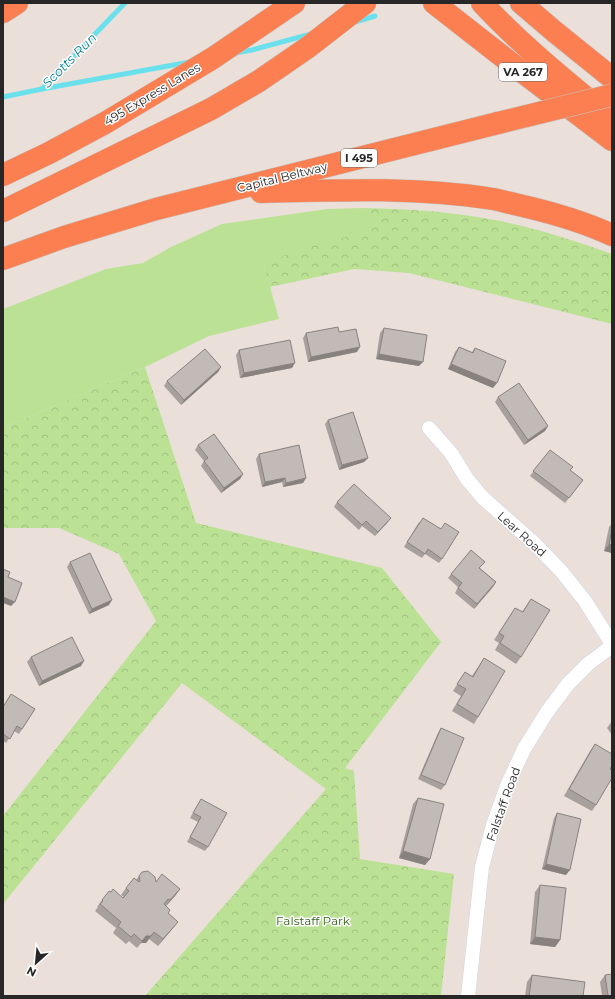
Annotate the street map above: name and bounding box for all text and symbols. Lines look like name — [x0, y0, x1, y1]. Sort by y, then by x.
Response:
water label: Scotts Run — [38, 29, 100, 91]
street label: 495 Express Lanes — [101, 59, 203, 129]
road number: VA 267 — [499, 63, 547, 81]
road number: I 495 — [341, 149, 377, 167]
street label: Capital Beltway — [235, 158, 329, 195]
street label: Lear Road — [495, 508, 549, 560]
street label: Falstaff Road — [483, 765, 523, 843]
park label: Falstaff Park — [276, 913, 351, 928]
north arrow — [16, 943, 56, 983]
text: N — [24, 964, 39, 980]

